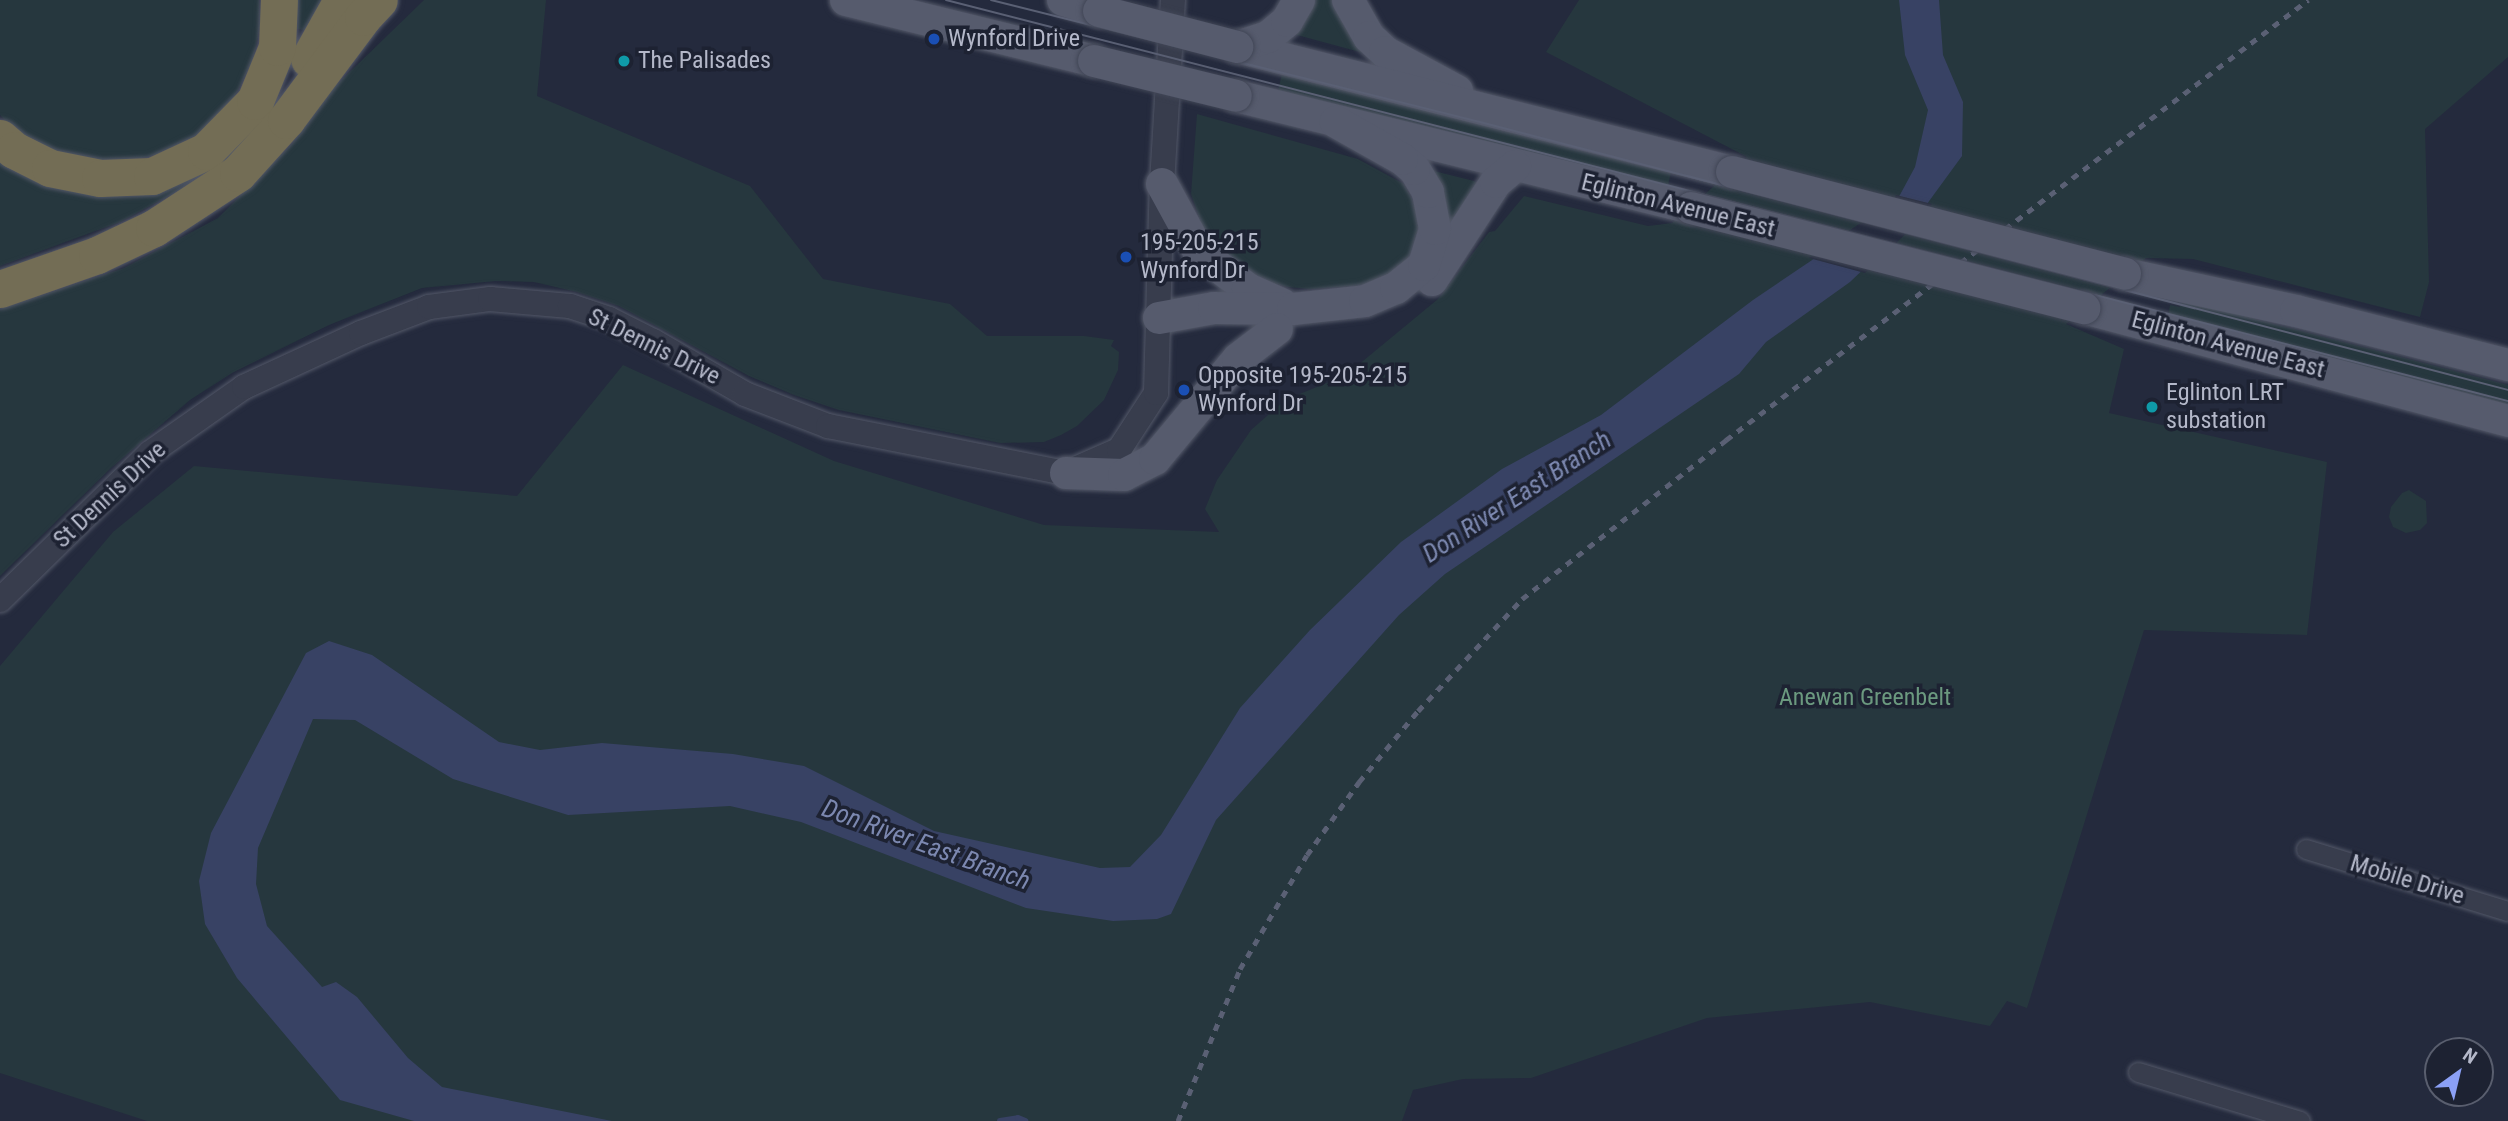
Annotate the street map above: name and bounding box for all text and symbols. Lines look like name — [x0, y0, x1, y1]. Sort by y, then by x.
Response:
place label: Wynford Drive — [948, 25, 1080, 53]
marker: Wynford Drive — [926, 31, 942, 47]
place label: The Palisades — [638, 47, 771, 75]
marker: The Palisades — [616, 53, 632, 69]
street label: Eglinton Avenue East — [1578, 168, 1778, 244]
place label: 195-205-215 Wynford Dr — [1140, 229, 1259, 285]
marker: 195-205-215 Wynford Dr — [1118, 249, 1134, 265]
street label: St Dennis Drive — [583, 303, 725, 391]
street label: Eglinton Avenue East — [2128, 305, 2328, 385]
place label: Opposite 195-205-215 Wynford Dr — [1198, 362, 1407, 418]
place label: Eglinton LRT substation — [2166, 379, 2284, 435]
marker: Opposite 195-205-215 Wynford Dr — [1176, 382, 1192, 398]
marker: Eglinton LRT substation — [2144, 399, 2160, 415]
water label: Don River East Branch — [1417, 424, 1617, 570]
street label: St Dennis Drive — [48, 436, 172, 554]
park label: Anewan Greenbelt — [1779, 684, 1951, 712]
water label: Don River East Branch — [818, 793, 1034, 897]
street label: Mobile Drive — [2347, 849, 2467, 911]
north arrow — [2424, 1037, 2494, 1107]
text: N — [2459, 1043, 2481, 1069]

